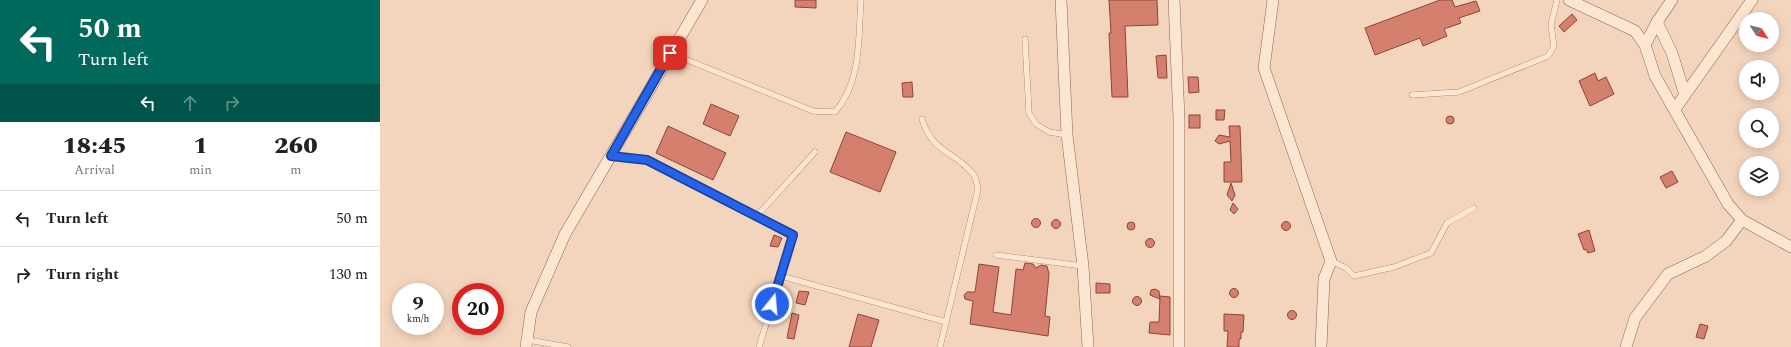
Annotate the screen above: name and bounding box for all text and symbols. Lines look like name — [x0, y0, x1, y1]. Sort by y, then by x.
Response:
text: 50 m — [78, 7, 142, 50]
north arrow — [1739, 12, 1779, 52]
map controls — [1739, 12, 1779, 196]
icon: left — [12, 16, 64, 68]
pin — [653, 36, 687, 70]
icon: arrive — [659, 42, 681, 64]
text: Turn left — [78, 46, 149, 73]
button: sound — [1739, 60, 1779, 100]
icon: left — [137, 92, 159, 114]
icon: ahead — [179, 92, 201, 114]
icon: right — [221, 92, 243, 114]
button: search — [1739, 108, 1779, 148]
text: 18:45 — [62, 128, 127, 164]
text: 1 — [193, 128, 208, 164]
text: 260 — [274, 128, 318, 164]
button: layers — [1739, 156, 1779, 196]
text: Arrival — [74, 160, 115, 180]
text: min — [189, 160, 212, 180]
text: m — [290, 160, 302, 180]
text: Turn left — [46, 207, 108, 230]
text: 50 m — [336, 207, 368, 230]
icon: left — [12, 208, 34, 230]
text: Turn right — [46, 263, 119, 286]
text: 130 m — [329, 263, 368, 286]
icon: right — [12, 264, 34, 286]
speed limit sign: 20 — [452, 283, 504, 335]
position arrow — [751, 283, 793, 325]
text: 9 — [412, 289, 424, 319]
text: km/h — [407, 311, 429, 327]

